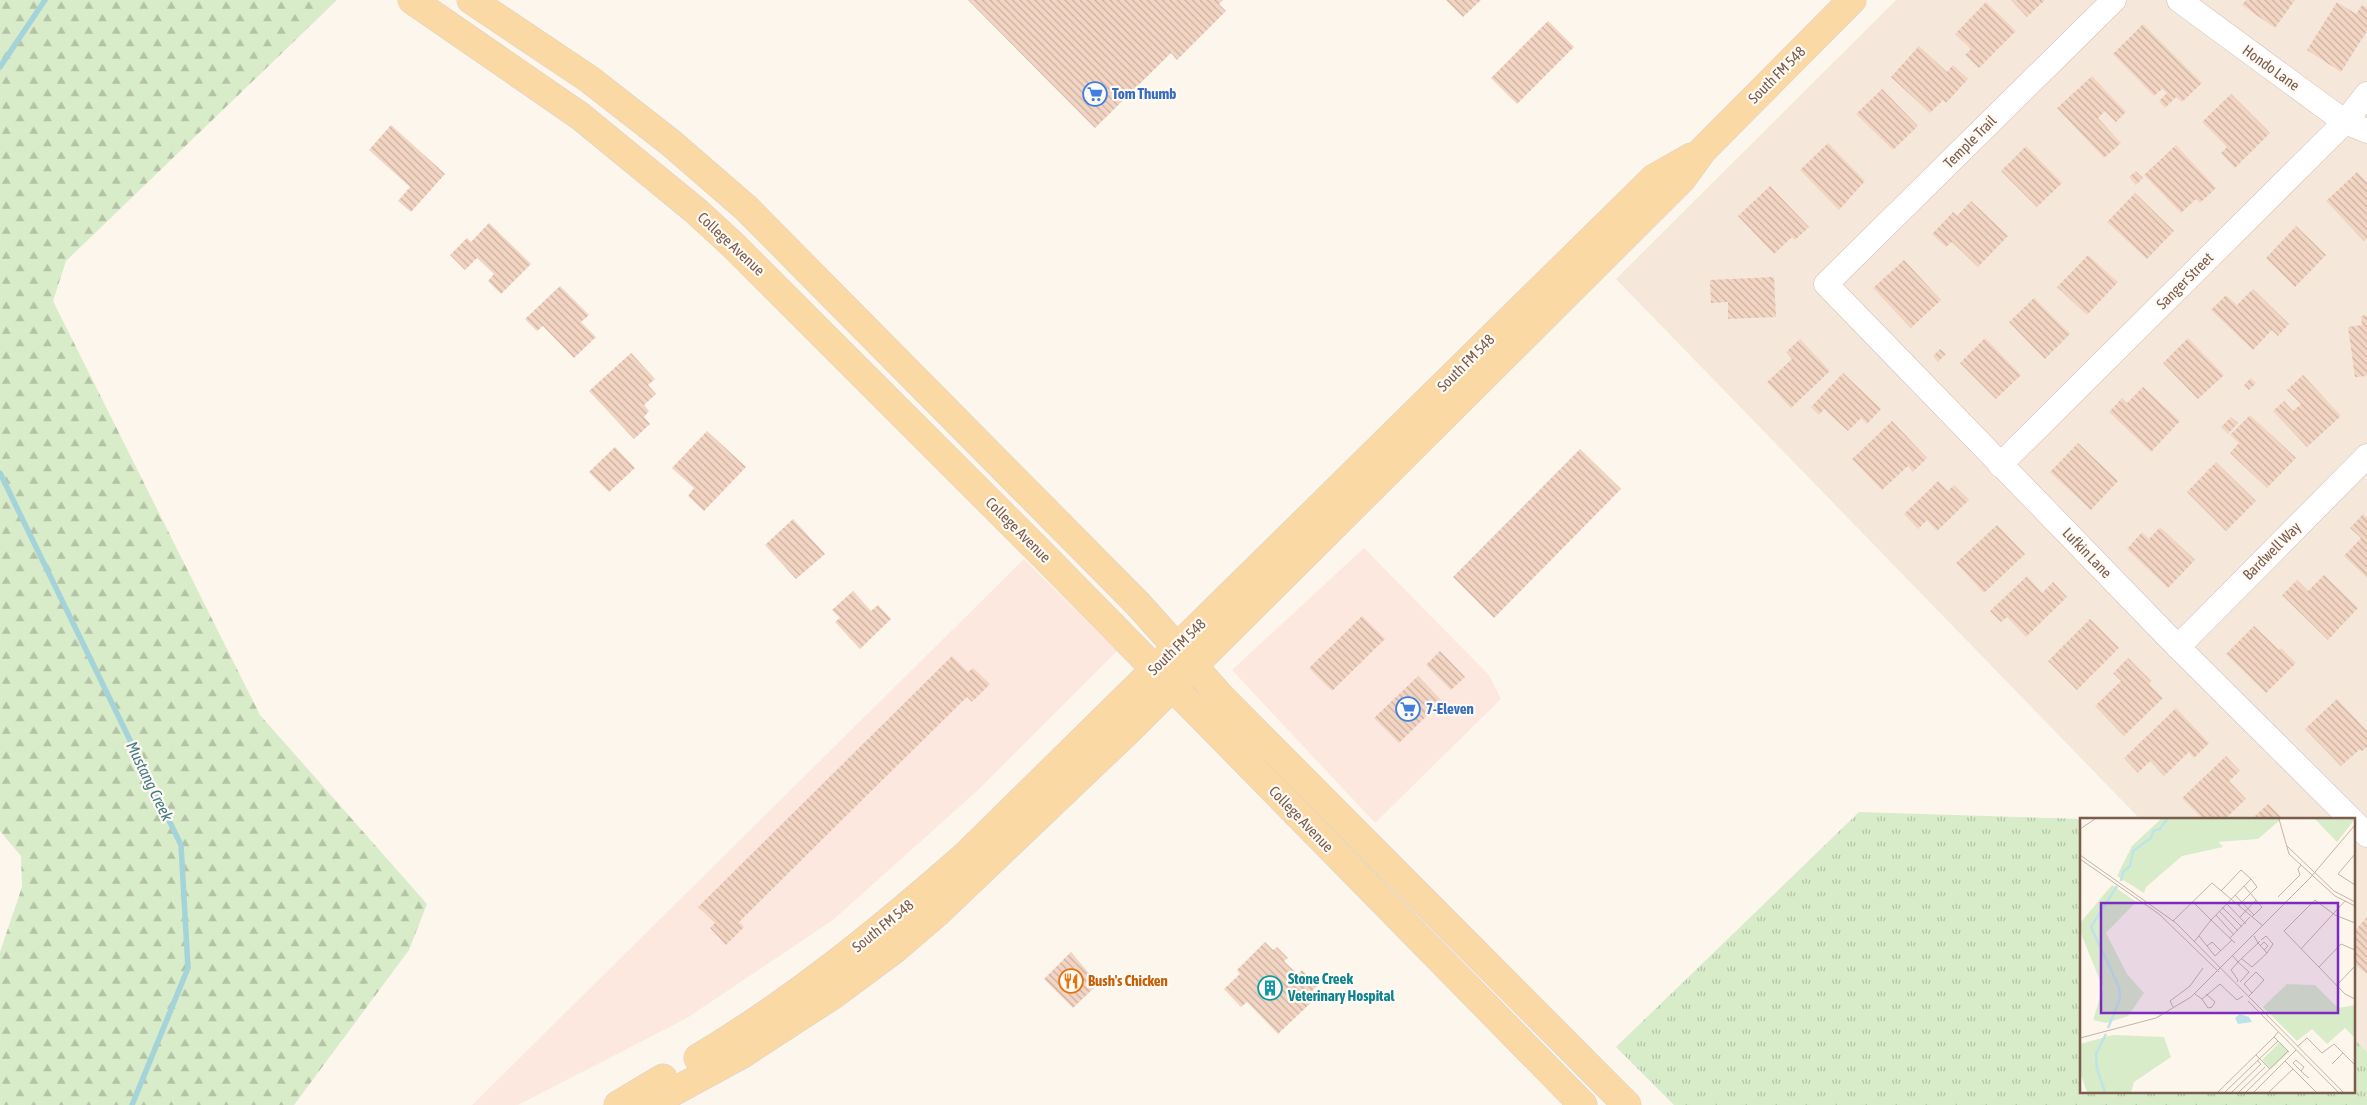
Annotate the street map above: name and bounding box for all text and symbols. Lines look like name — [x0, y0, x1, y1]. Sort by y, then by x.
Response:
street label: Hondo Lane — [2240, 41, 2303, 94]
street label: South FM 548 — [1745, 43, 1809, 107]
supermarket icon: Tom Thumb — [1082, 81, 1108, 107]
place label: Tom Thumb — [1112, 85, 1176, 102]
street label: Temple Trail — [1940, 112, 1999, 171]
street label: College Avenue — [694, 208, 768, 279]
street label: Sanger Street — [2153, 249, 2216, 312]
street label: South FM 548 — [1434, 331, 1498, 395]
street label: College Avenue — [982, 494, 1055, 566]
street label: Bardwell Way — [2239, 518, 2304, 583]
street label: Lufkin Lane — [2059, 524, 2115, 581]
street label: South FM 548 — [1144, 615, 1209, 678]
supermarket icon: 7-Eleven — [1395, 696, 1421, 722]
place label: 7-Eleven — [1426, 700, 1474, 717]
water label: Mustang Creek — [122, 738, 177, 825]
street label: College Avenue — [1266, 782, 1337, 855]
inset map — [2080, 818, 2354, 1092]
street label: South FM 548 — [849, 896, 917, 955]
restaurant icon: Bush's Chicken — [1058, 968, 1084, 994]
place label: Stone Creek Veterinary Hospital — [1287, 970, 1395, 1004]
place label: Bush's Chicken — [1088, 972, 1168, 989]
building icon: Stone Creek Veterinary Hospital — [1257, 975, 1283, 1001]

